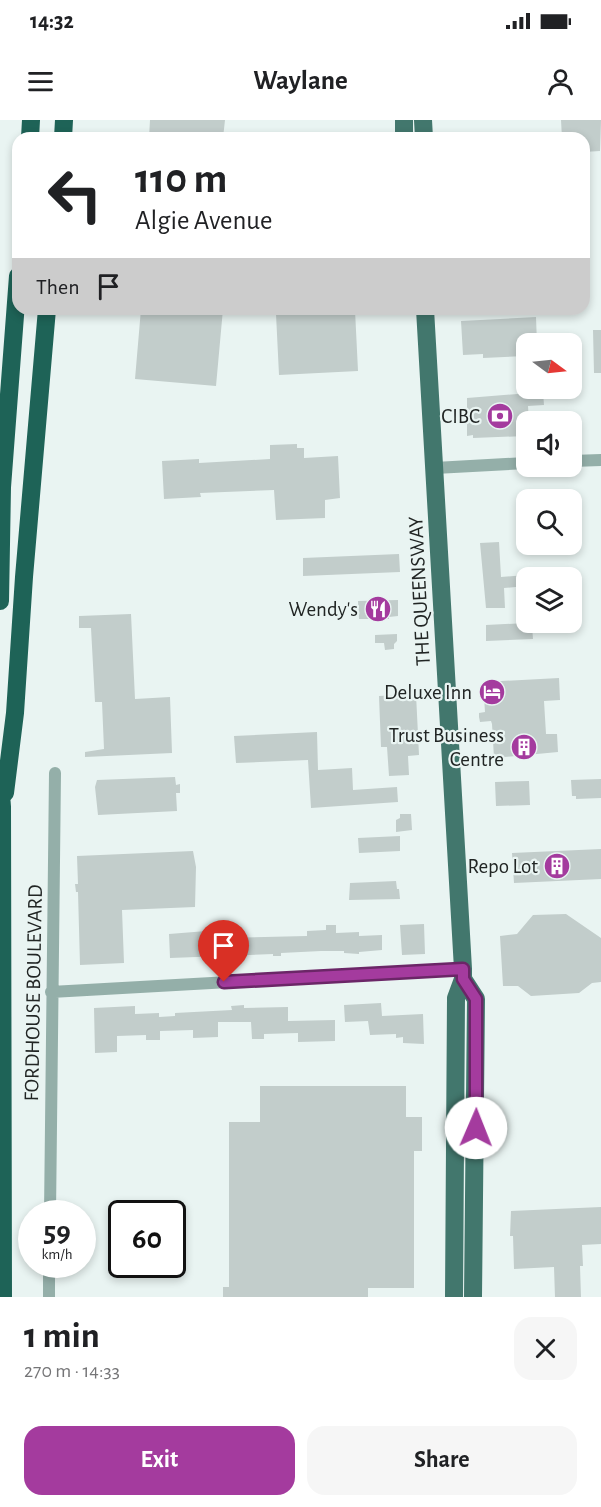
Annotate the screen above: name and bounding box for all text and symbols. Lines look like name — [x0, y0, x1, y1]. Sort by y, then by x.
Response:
text: 14:32 — [30, 10, 74, 32]
icon: menu — [24, 65, 57, 98]
icon: person — [544, 65, 577, 98]
text: Waylane — [253, 67, 348, 94]
icon: left — [36, 156, 114, 234]
text: 110 m — [135, 158, 227, 200]
text: Algie Avenue — [135, 207, 273, 234]
icon: arrive — [92, 270, 125, 303]
text: Then — [36, 276, 80, 298]
north arrow — [516, 333, 582, 399]
map controls — [516, 333, 582, 633]
bank icon: CIBC — [485, 401, 515, 431]
place label: CIBC — [441, 406, 480, 427]
button: sound — [516, 411, 582, 477]
button: search — [516, 489, 582, 555]
street label: THE QUEENSWAY — [405, 516, 434, 666]
button: layers — [516, 567, 582, 633]
restaurant icon: Wendy's — [363, 594, 393, 624]
place label: Wendy's — [289, 599, 358, 620]
hotel icon: Deluxe Inn — [477, 677, 507, 707]
place label: Deluxe Inn — [384, 682, 472, 703]
place label: Trust Business Centre — [389, 725, 504, 770]
building icon: Trust Business Centre — [509, 732, 539, 762]
building icon: Repo Lot — [542, 851, 572, 881]
place label: Repo Lot — [468, 856, 538, 877]
street label: FORDHOUSE BOULEVARD — [21, 884, 46, 1102]
pin — [198, 920, 249, 982]
icon: arrive — [207, 929, 240, 962]
position arrow — [444, 1096, 508, 1160]
speed limit sign: 60 — [108, 1200, 186, 1278]
text: 59 — [43, 1217, 71, 1247]
text: km/h — [42, 1247, 72, 1262]
button: close — [514, 1317, 577, 1380]
text: 1 min — [24, 1318, 100, 1354]
text: 270 m · 14:33 — [24, 1361, 120, 1381]
button: Exit — [24, 1426, 295, 1495]
button: Share — [307, 1426, 577, 1495]

